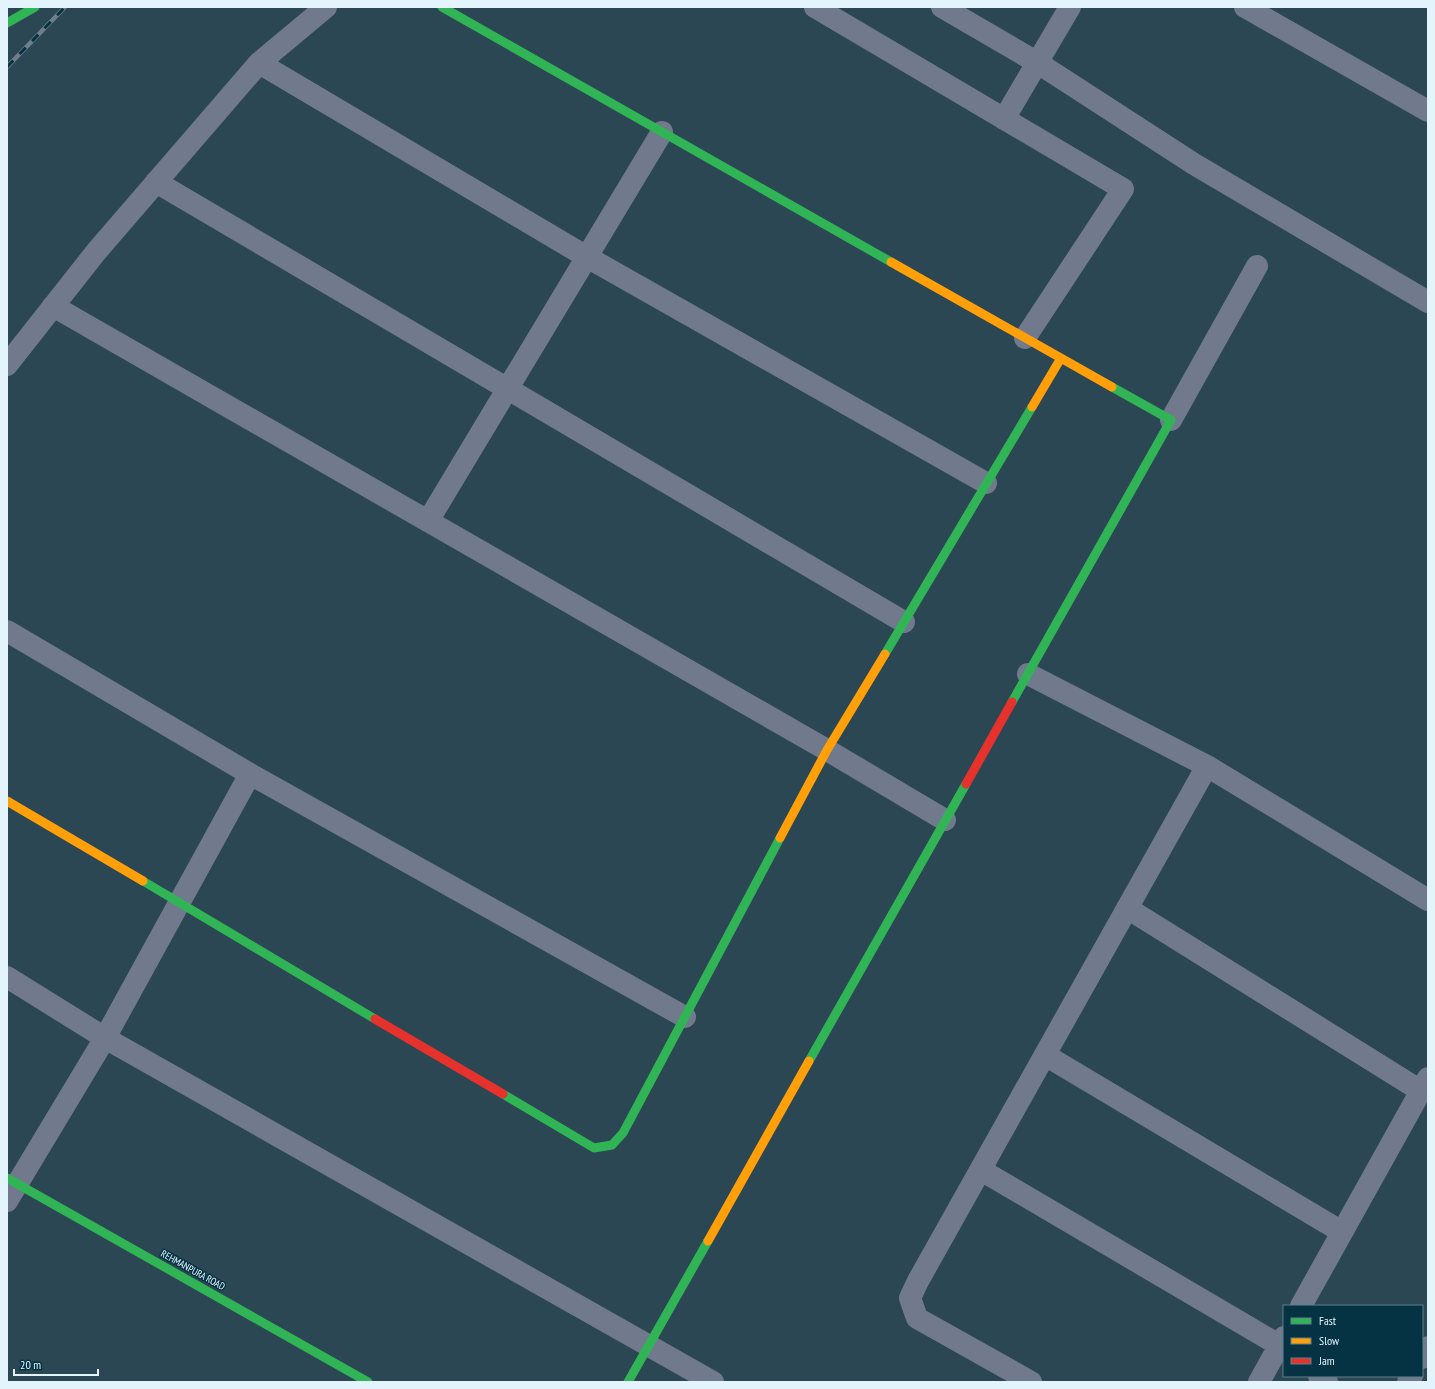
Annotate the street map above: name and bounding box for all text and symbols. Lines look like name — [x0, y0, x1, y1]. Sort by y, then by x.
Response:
street label: REHMANPURA ROAD — [159, 1247, 227, 1293]
legend — [1283, 1305, 1423, 1377]
text: Fast — [1319, 1313, 1337, 1328]
text: Slow — [1319, 1333, 1340, 1348]
scale bar — [14, 1351, 98, 1377]
text: Jam — [1318, 1353, 1335, 1368]
text: 20 m — [20, 1357, 41, 1372]

